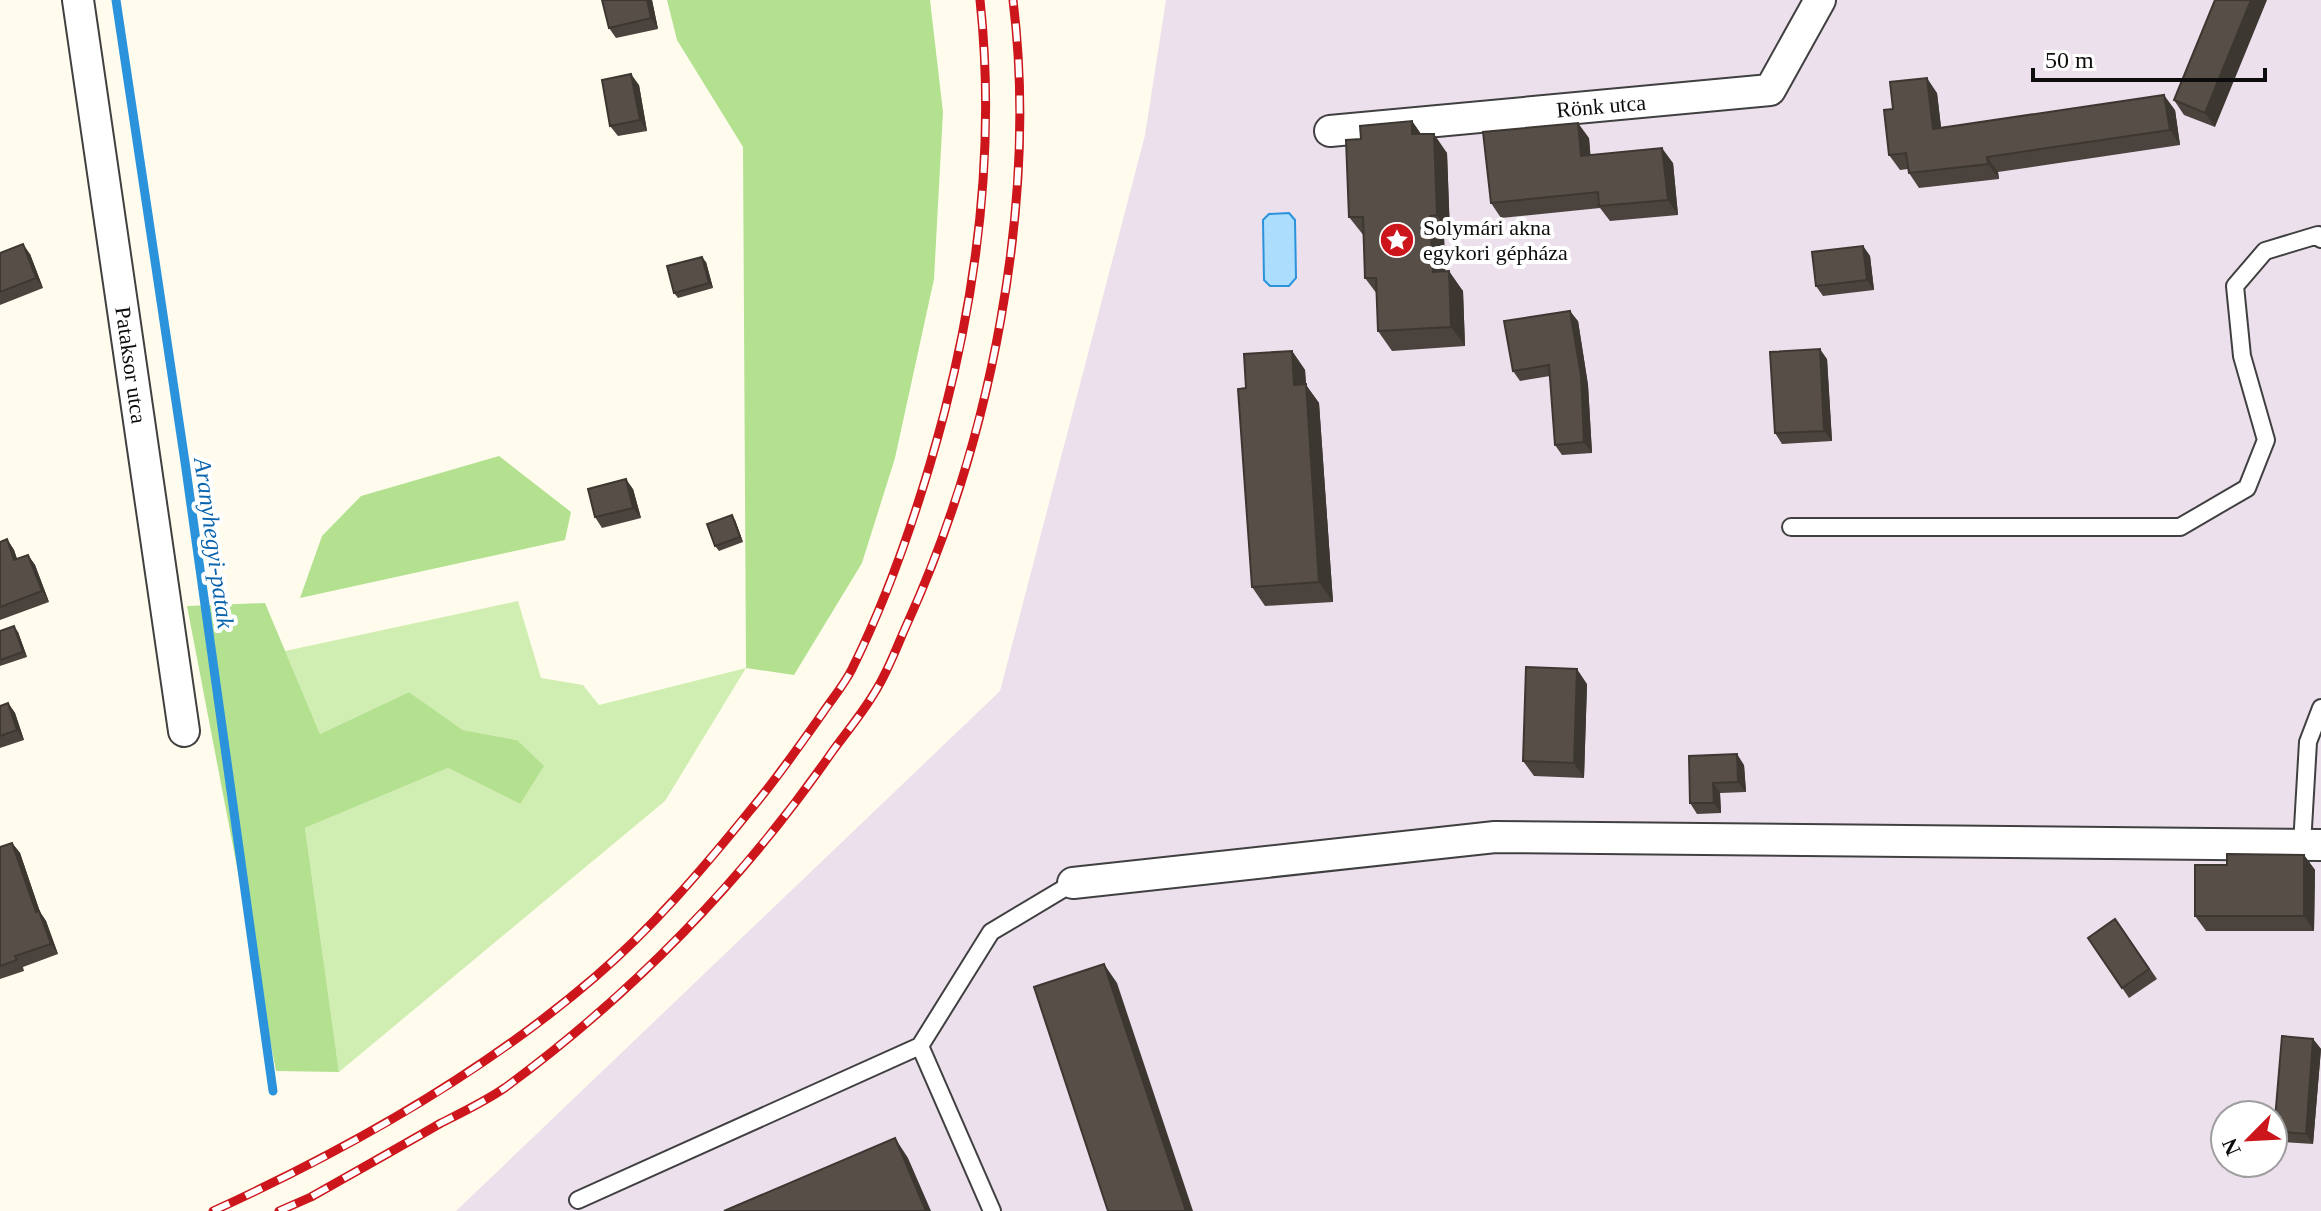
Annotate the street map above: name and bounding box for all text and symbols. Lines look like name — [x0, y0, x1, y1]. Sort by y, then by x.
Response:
scale bar — [2033, 32, 2265, 82]
text: 50 m — [2045, 47, 2094, 73]
street label: Rönk utca — [1555, 90, 1647, 122]
place label: Solymári akna egykori gépháza — [1423, 215, 1568, 265]
place icon: Solymári akna egykori gépháza — [1378, 221, 1416, 259]
street label: Pataksor utca — [110, 305, 152, 425]
water label: Aranyhegyi-patak — [189, 454, 239, 630]
north arrow — [2209, 1099, 2289, 1179]
text: N — [2216, 1134, 2246, 1159]

